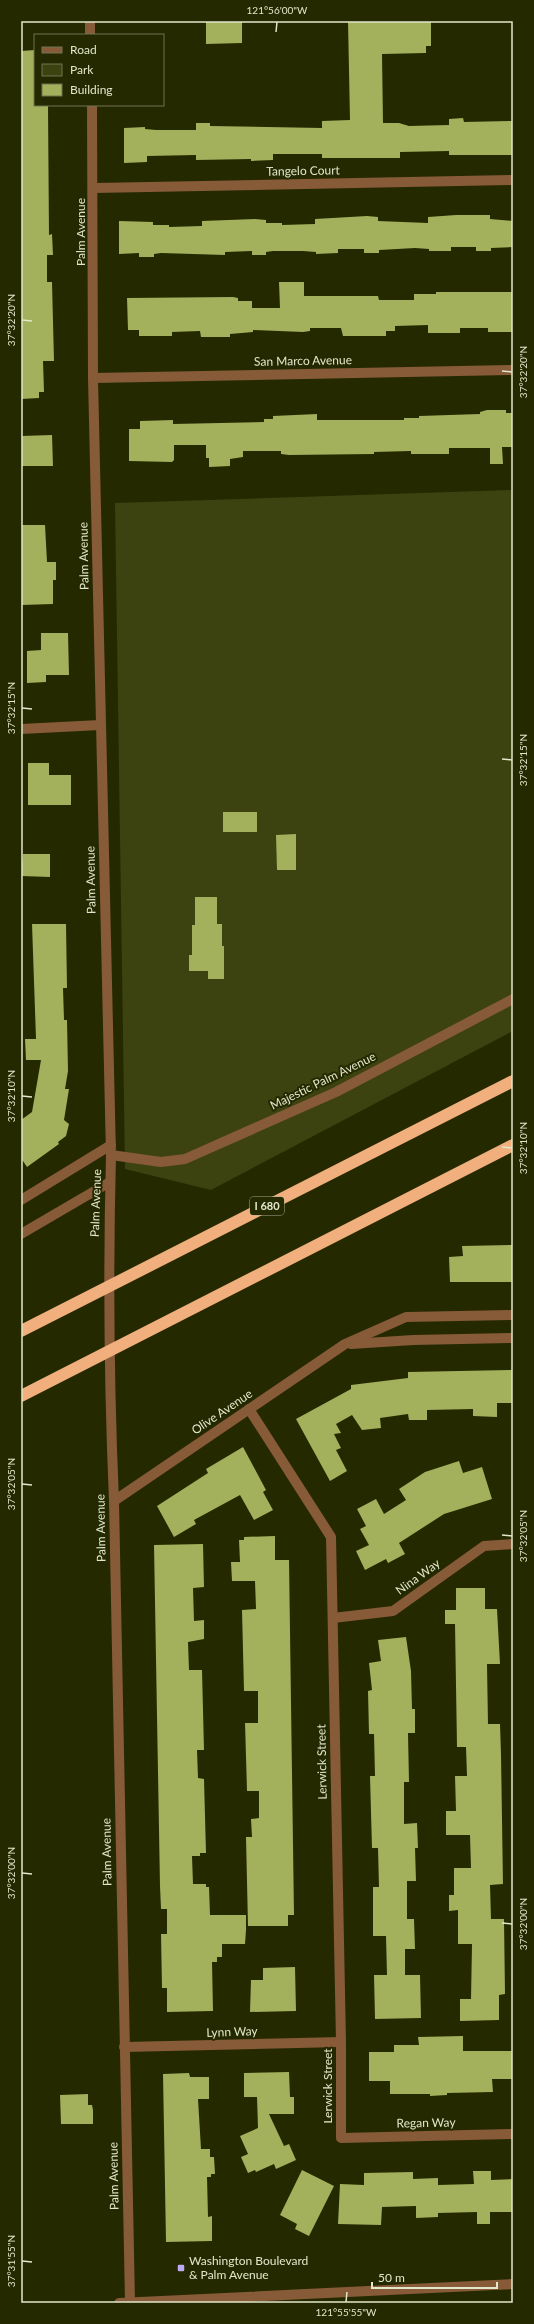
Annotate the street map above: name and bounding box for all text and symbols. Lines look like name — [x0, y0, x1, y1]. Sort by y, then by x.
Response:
text: 121°56'00"W — [247, 4, 308, 16]
legend — [34, 34, 164, 106]
text: Road — [70, 42, 97, 57]
text: Park — [70, 62, 94, 77]
text: Building — [70, 82, 113, 97]
street label: Tangelo Court — [266, 162, 341, 179]
street label: Palm Avenue — [73, 198, 88, 266]
text: 37°32'20"N — [5, 294, 17, 346]
text: 37°32'20"N — [517, 346, 529, 398]
street label: San Marco Avenue — [254, 352, 352, 369]
street label: Palm Avenue — [75, 522, 92, 590]
text: 37°32'15"N — [5, 682, 17, 734]
text: 37°32'15"N — [517, 734, 529, 786]
street label: Palm Avenue — [82, 846, 99, 914]
street label: Majestic Palm Avenue — [268, 1048, 378, 1113]
text: 37°32'10"N — [5, 1070, 17, 1122]
text: 37°32'10"N — [517, 1122, 529, 1174]
street label: Palm Avenue — [87, 1169, 104, 1237]
road number: I 680 — [250, 1197, 284, 1215]
street label: Olive Avenue — [189, 1386, 255, 1437]
text: 37°32'05"N — [5, 1458, 17, 1510]
street label: Palm Avenue — [92, 1494, 109, 1562]
text: 37°32'05"N — [517, 1510, 529, 1562]
street label: Nina Way — [393, 1555, 444, 1598]
street label: Lerwick Street — [313, 1724, 330, 1800]
street label: Palm Avenue — [98, 1818, 115, 1886]
text: 37°32'00"N — [5, 1847, 17, 1899]
text: 37°32'00"N — [517, 1898, 529, 1950]
street label: Lynn Way — [206, 2023, 259, 2040]
street label: Lerwick Street — [320, 2048, 335, 2124]
street label: Regan Way — [396, 2114, 456, 2131]
street label: Palm Avenue — [105, 2142, 122, 2210]
text: 37°31'55"N — [5, 2235, 17, 2287]
place label: Washington Boulevard & Palm Avenue — [189, 2253, 308, 2282]
marker: Washington Boulevard & Palm Avenue — [176, 2263, 186, 2273]
scale bar — [372, 2264, 497, 2290]
text: 50 m — [378, 2270, 405, 2285]
text: 121°55'55"W — [316, 2306, 377, 2318]

